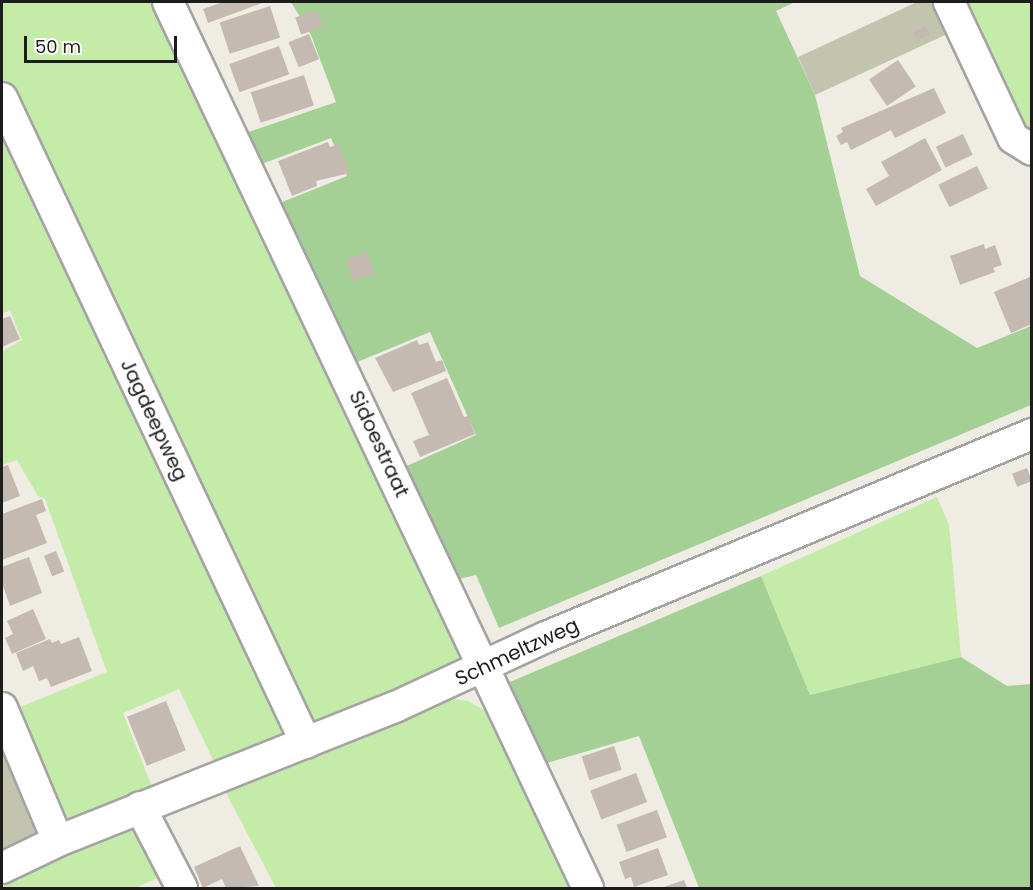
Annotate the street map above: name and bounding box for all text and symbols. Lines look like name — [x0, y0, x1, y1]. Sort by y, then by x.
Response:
scale bar — [27, 24, 180, 62]
text: 50 m — [35, 34, 81, 59]
street label: Jagdeepweg — [115, 355, 193, 485]
street label: Sidoestraat — [344, 387, 414, 501]
street label: Schmeltzweg — [452, 613, 582, 691]

